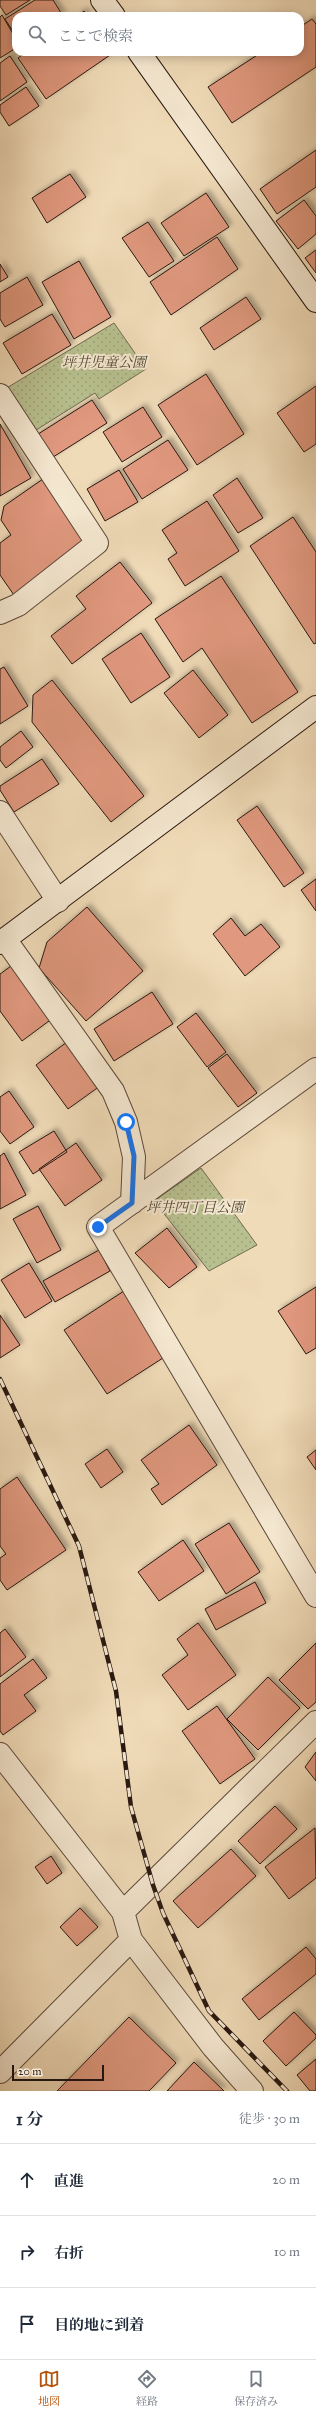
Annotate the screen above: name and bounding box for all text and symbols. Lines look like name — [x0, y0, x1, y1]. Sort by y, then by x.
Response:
search box — [12, 12, 304, 56]
icon: search — [26, 23, 48, 45]
text: ここで検索 — [58, 27, 133, 45]
park label: 坪井児童公園 — [62, 354, 148, 371]
route start — [117, 1113, 135, 1131]
park label: 坪井四丁目公園 — [146, 1199, 246, 1216]
route end — [89, 1218, 107, 1236]
scale bar — [12, 2063, 104, 2082]
text: 20 m — [18, 2065, 41, 2078]
text: 1 分 — [16, 2109, 43, 2130]
text: 徒歩 · 30 m — [239, 2111, 300, 2127]
icon: ahead — [16, 2169, 38, 2191]
text: 直進 — [54, 2172, 84, 2190]
text: 20 m — [272, 2172, 300, 2188]
icon: right — [16, 2241, 38, 2263]
text: 右折 — [54, 2244, 84, 2262]
text: 10 m — [274, 2244, 300, 2260]
icon: arrive — [16, 2313, 38, 2335]
text: 目的地に到着 — [54, 2316, 144, 2334]
tab: 地図 — [38, 2368, 60, 2408]
tab: 経路 — [136, 2368, 158, 2408]
tab: 保存済み — [234, 2368, 278, 2408]

